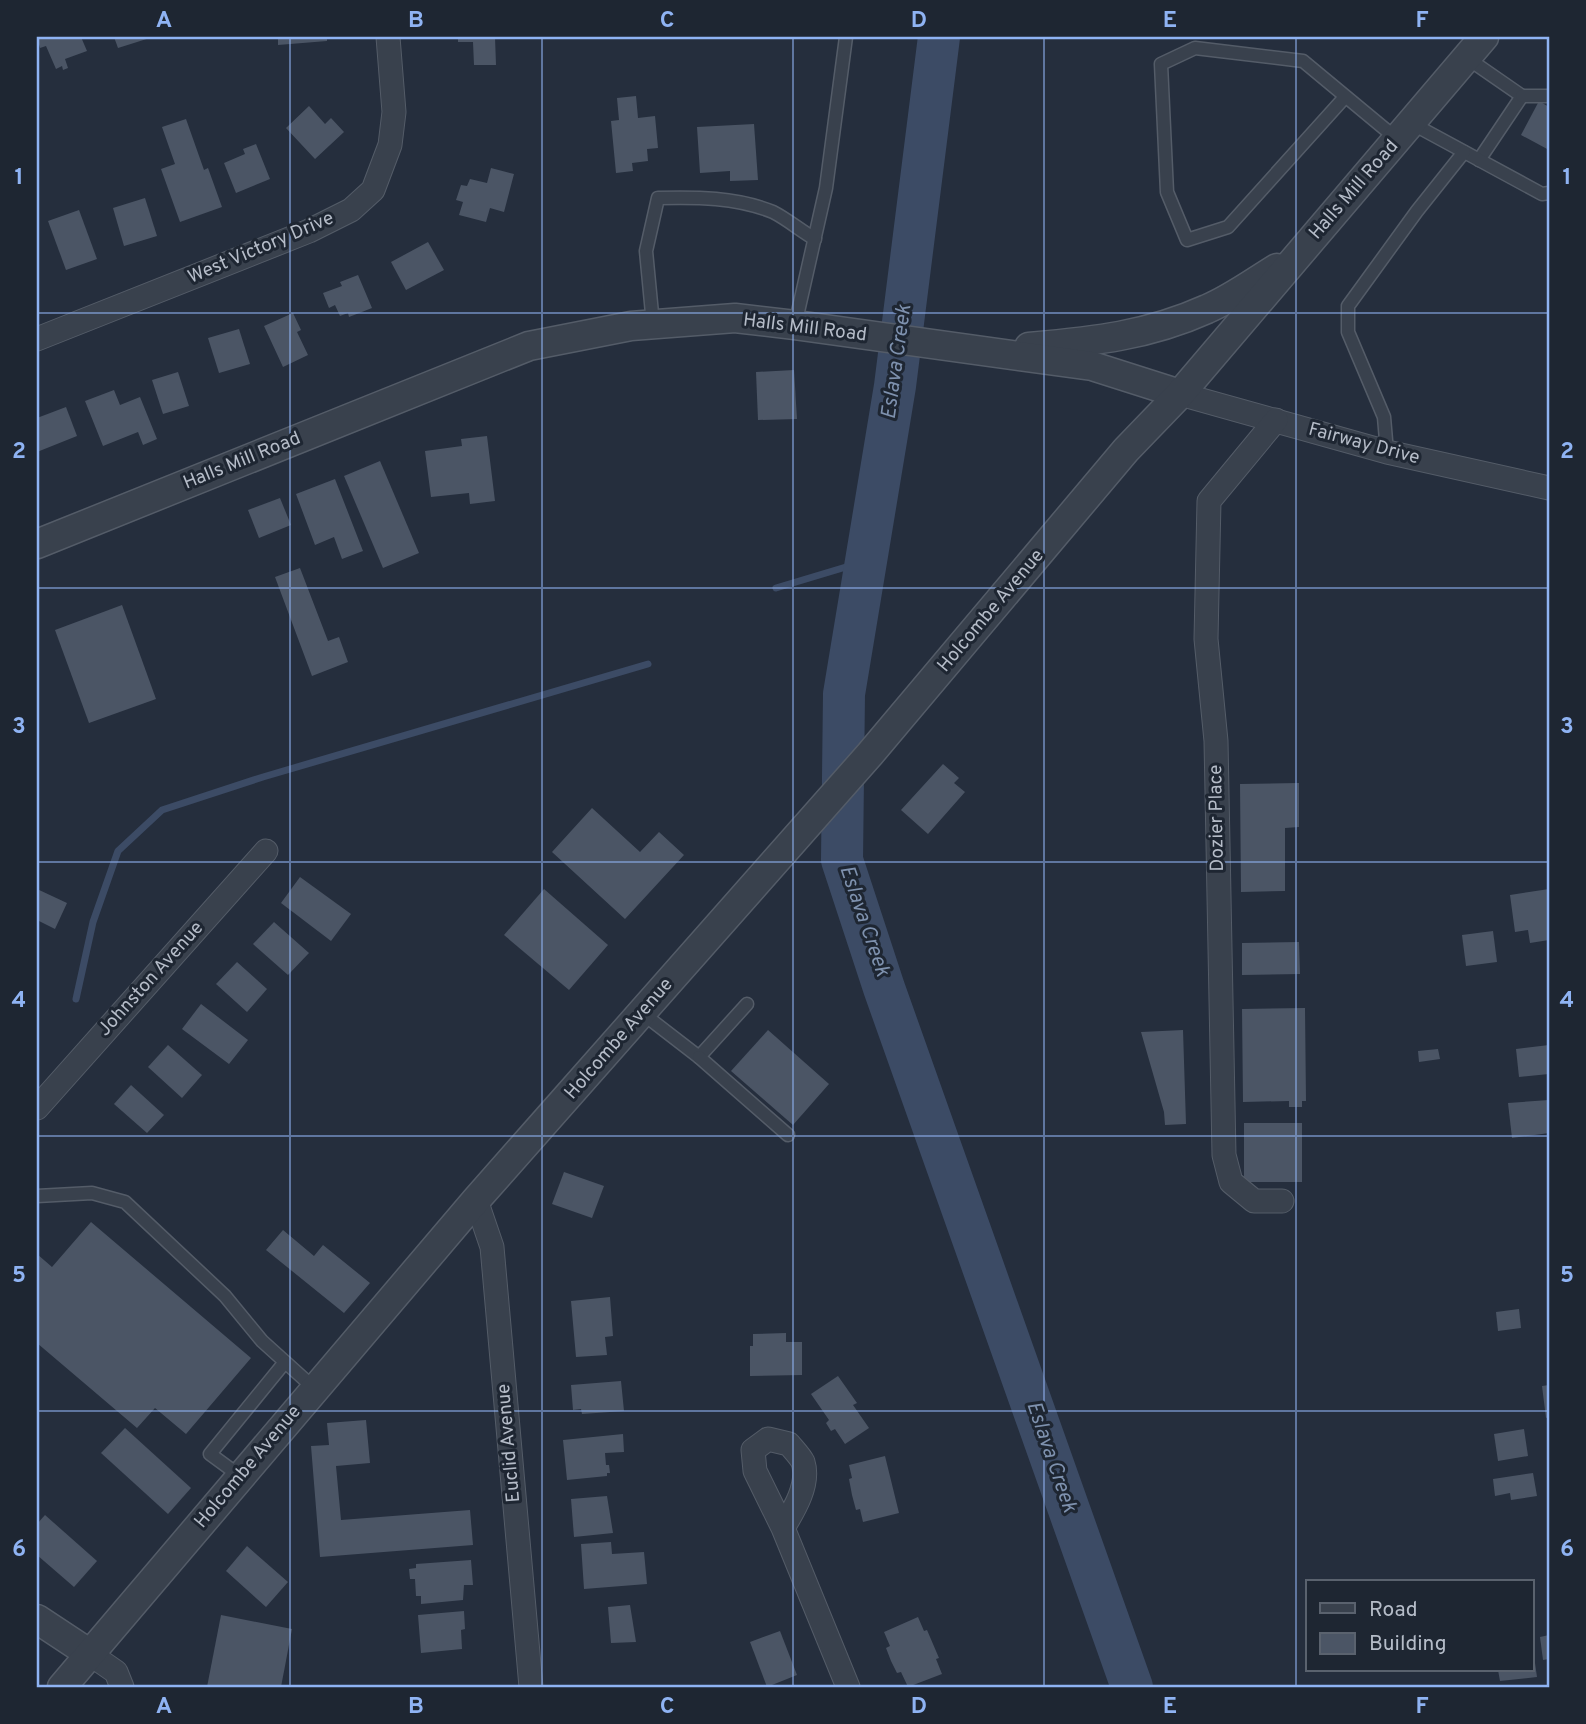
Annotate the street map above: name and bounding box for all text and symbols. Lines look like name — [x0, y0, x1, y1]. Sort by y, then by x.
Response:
text: A — [156, 7, 172, 36]
text: B — [408, 7, 424, 36]
text: C — [660, 7, 674, 36]
text: D — [911, 7, 927, 36]
text: E — [1163, 7, 1177, 36]
text: F — [1415, 7, 1429, 36]
street label: Halls Mill Road — [1304, 135, 1404, 245]
text: 1 — [14, 164, 24, 193]
text: 1 — [1562, 164, 1572, 193]
street label: West Victory Drive — [184, 206, 338, 290]
water label: Eslava Creek — [876, 302, 918, 421]
street label: Halls Mill Road — [742, 308, 868, 348]
street label: Fairway Drive — [1306, 418, 1422, 470]
street label: Halls Mill Road — [180, 427, 304, 495]
text: 2 — [12, 438, 26, 467]
text: 2 — [1560, 438, 1574, 467]
street label: Holcombe Avenue — [932, 544, 1050, 678]
text: 3 — [12, 713, 26, 742]
text: 3 — [1560, 713, 1574, 742]
street label: Dozier Place — [1204, 764, 1230, 872]
water label: Eslava Creek — [832, 862, 896, 980]
street label: Johnston Avenue — [93, 916, 209, 1042]
street label: Holcombe Avenue — [560, 973, 678, 1105]
text: 4 — [12, 987, 26, 1016]
text: 4 — [1560, 987, 1574, 1016]
text: 5 — [12, 1262, 26, 1291]
text: 5 — [1560, 1262, 1574, 1291]
street label: Euclid Avenue — [492, 1383, 526, 1503]
water label: Eslava Creek — [1019, 1398, 1083, 1516]
street label: Holcombe Avenue — [189, 1400, 307, 1534]
text: 6 — [12, 1536, 26, 1565]
text: 6 — [1560, 1536, 1574, 1565]
legend — [1306, 1580, 1534, 1672]
text: Road — [1369, 1597, 1418, 1624]
text: Building — [1369, 1631, 1447, 1658]
text: A — [156, 1693, 172, 1722]
text: B — [408, 1693, 424, 1722]
text: C — [660, 1693, 674, 1722]
text: D — [911, 1693, 927, 1722]
text: E — [1163, 1693, 1177, 1722]
text: F — [1415, 1693, 1429, 1722]

